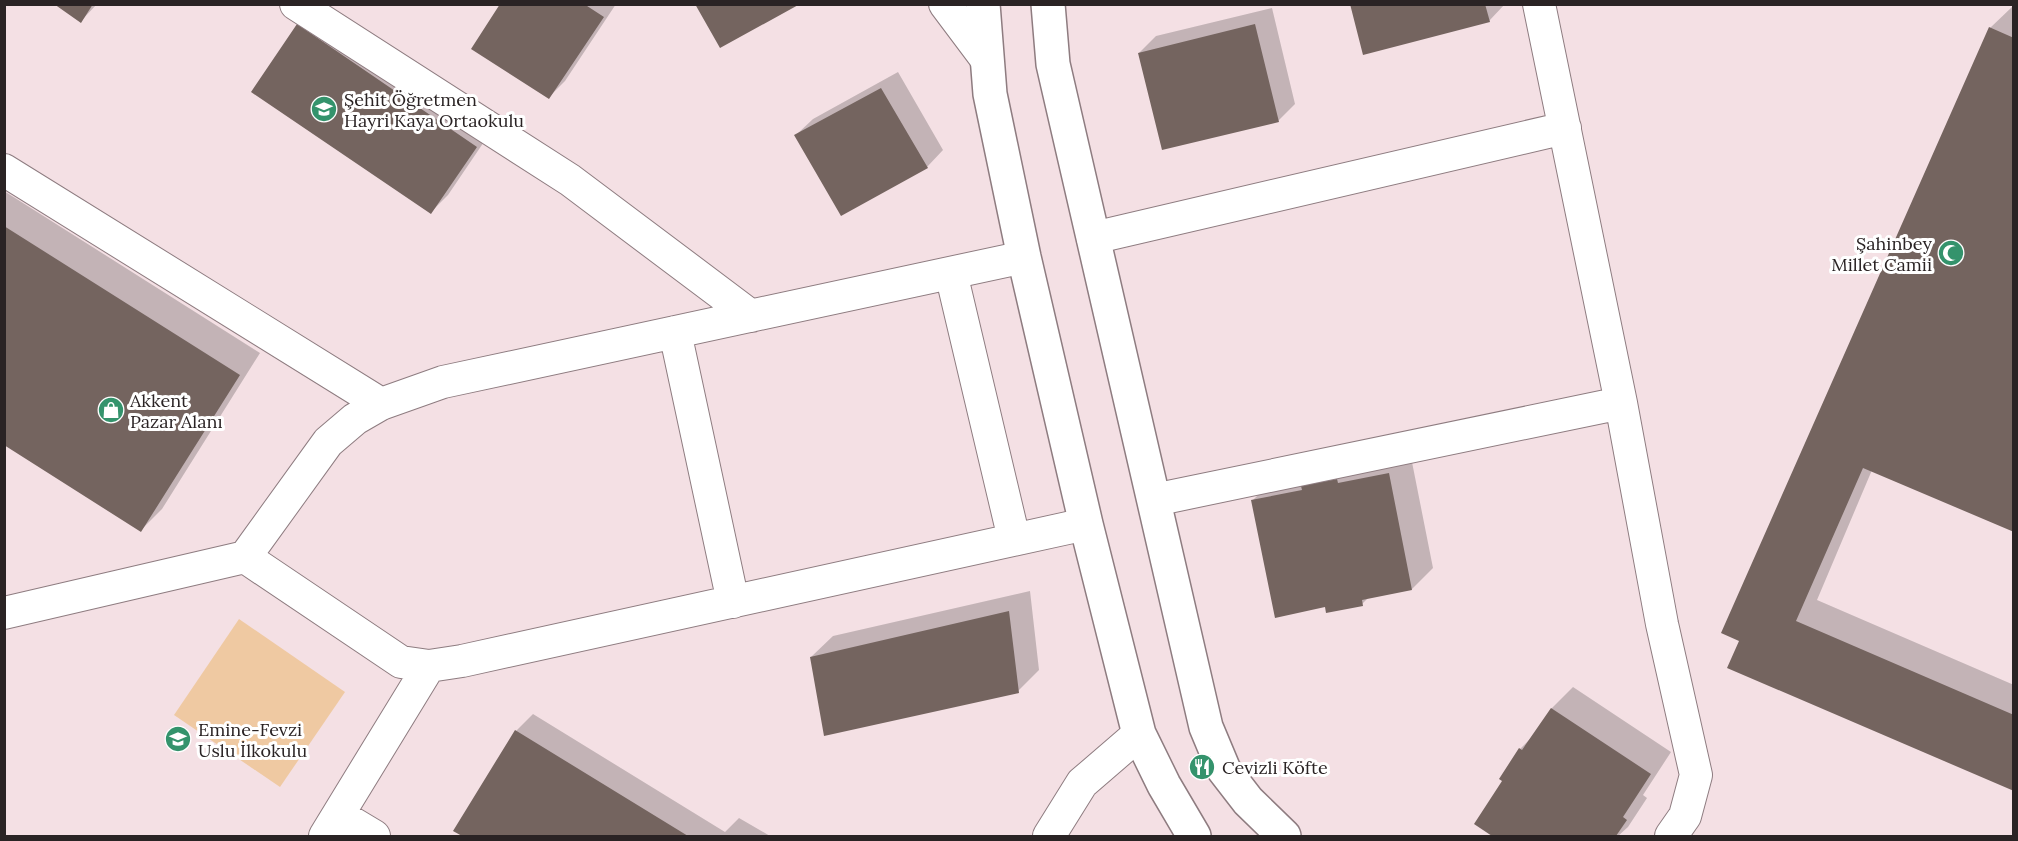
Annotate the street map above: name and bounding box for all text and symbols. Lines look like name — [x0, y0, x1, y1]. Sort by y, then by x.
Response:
place label: Şehit Öğretmen Hayri Kaya Ortaokulu — [344, 88, 524, 132]
school or university icon: Şehit Öğretmen Hayri Kaya Ortaokulu — [309, 94, 339, 124]
place label: Şahinbey Millet Camii — [1831, 232, 1932, 276]
mosque icon: Şahinbey Millet Camii — [1936, 238, 1966, 268]
place label: Akkent Pazar Alanı — [129, 389, 223, 433]
shop icon: Akkent Pazar Alanı — [96, 395, 126, 425]
place label: Emine-Fevzi Uslu İlkokulu — [198, 718, 307, 762]
school or university icon: Emine-Fevzi Uslu İlkokulu — [163, 724, 193, 754]
restaurant icon: Cevizli Köfte — [1187, 752, 1217, 782]
place label: Cevizli Köfte — [1222, 756, 1328, 779]

